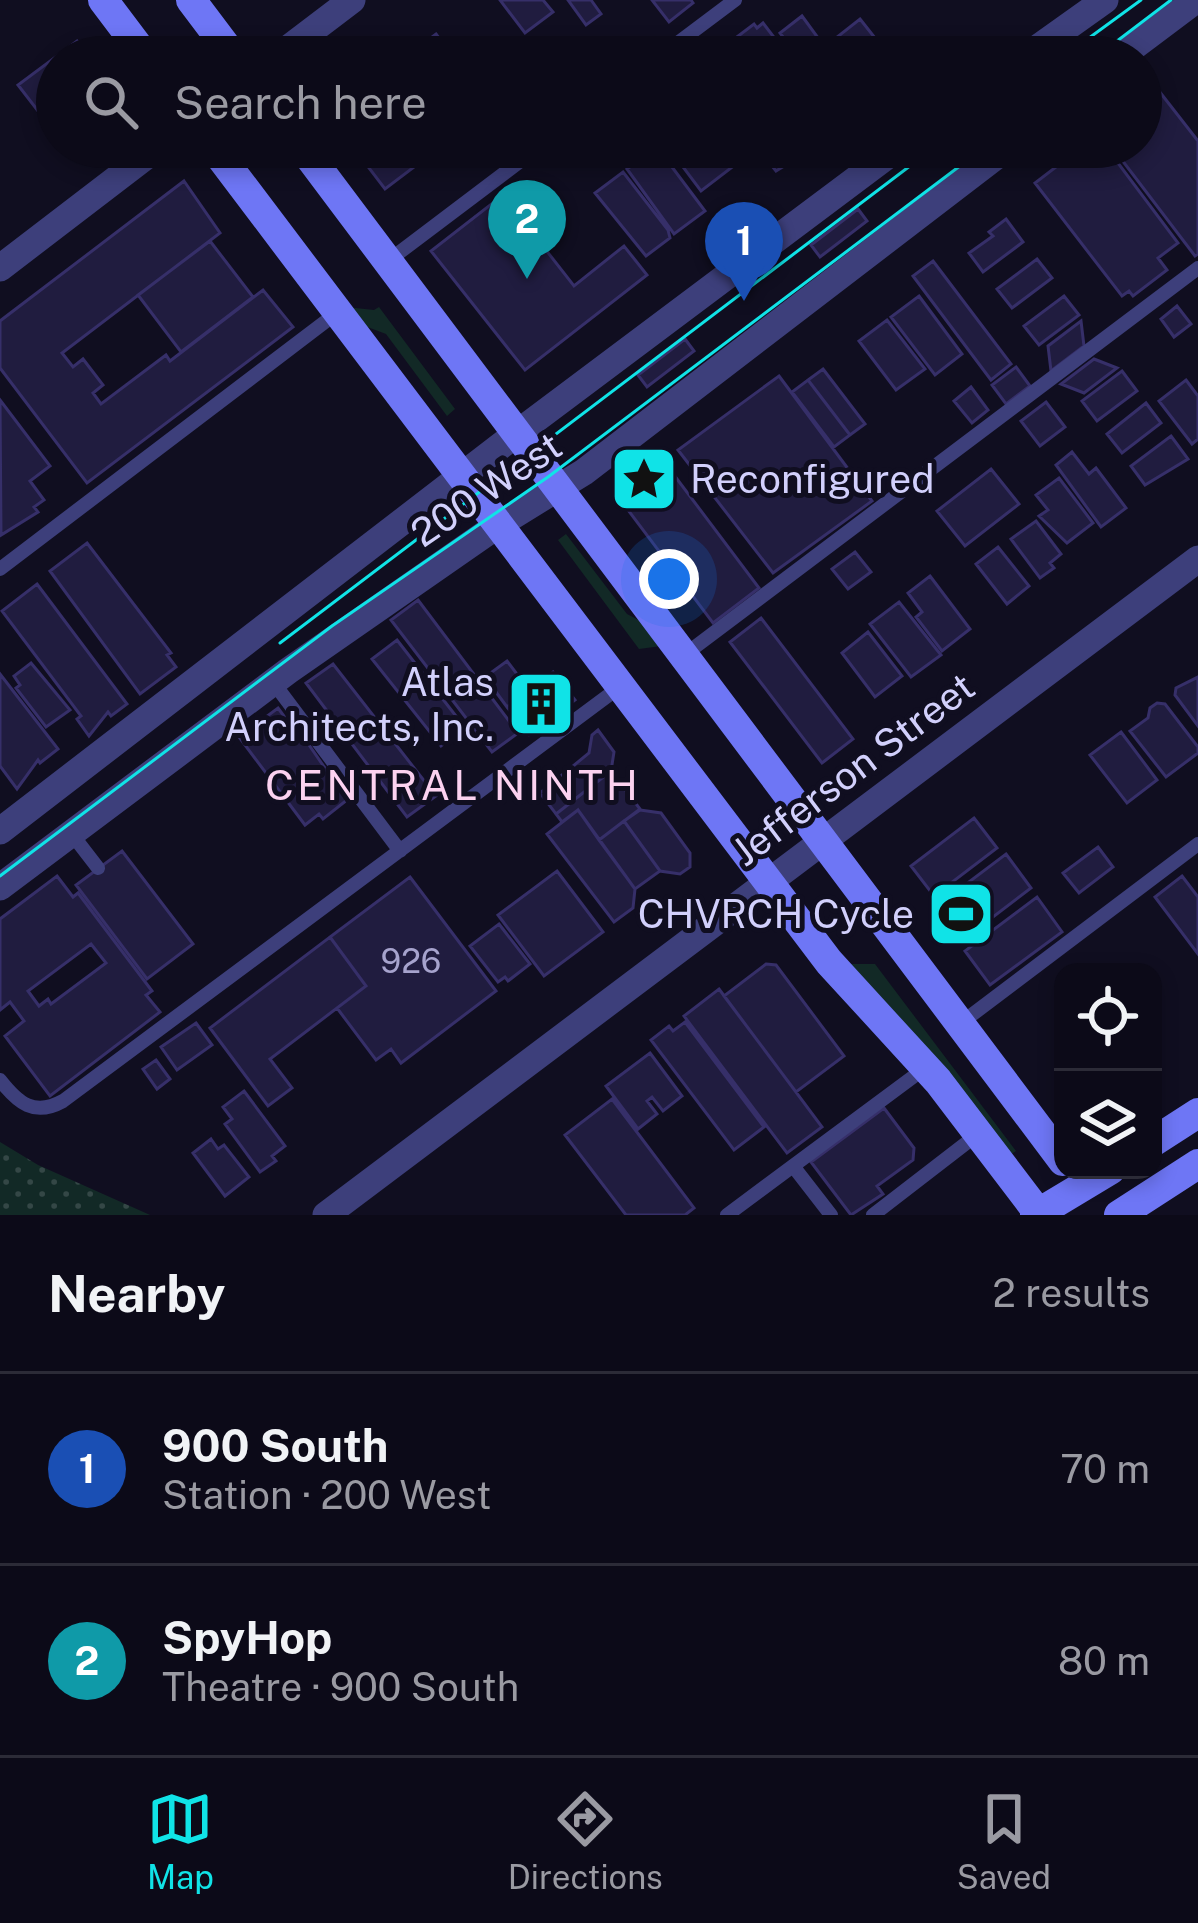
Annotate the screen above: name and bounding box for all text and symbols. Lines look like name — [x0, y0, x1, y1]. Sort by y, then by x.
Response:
search box — [36, 36, 1162, 168]
icon: search — [78, 69, 144, 135]
text: Search here — [174, 76, 427, 129]
pin: 2 — [488, 180, 566, 279]
pin: 1 — [705, 202, 783, 301]
street label: 200 West — [402, 422, 570, 556]
place icon: Reconfigured — [609, 444, 679, 514]
place label: Reconfigured — [690, 456, 935, 502]
your location — [639, 549, 699, 609]
place label: Atlas Architects, Inc. — [224, 659, 494, 750]
street label: Jefferson Street — [723, 663, 983, 875]
building icon: Atlas Architects, Inc. — [506, 669, 576, 739]
district label: CENTRAL NINTH — [265, 760, 641, 809]
sports icon: CHVRCH Cycle — [926, 879, 996, 949]
place label: CHVRCH Cycle — [638, 891, 914, 937]
house number: 926 — [381, 942, 441, 980]
map controls — [1054, 963, 1162, 1179]
button: locate — [1054, 963, 1162, 1071]
button: layers — [1054, 1071, 1162, 1179]
text: Nearby — [48, 1264, 225, 1323]
text: 2 results — [993, 1270, 1150, 1316]
text: 900 South — [162, 1419, 388, 1472]
text: 1 — [79, 1446, 95, 1492]
text: 70 m — [1060, 1446, 1150, 1492]
text: Station · 200 West — [162, 1472, 491, 1518]
text: SpyHop — [162, 1611, 332, 1664]
text: 2 — [75, 1638, 99, 1684]
text: 80 m — [1058, 1638, 1150, 1684]
text: Theatre · 900 South — [162, 1664, 519, 1710]
tab: Map — [147, 1786, 214, 1896]
tab: Directions — [508, 1786, 663, 1896]
tab: Saved — [957, 1786, 1051, 1896]

